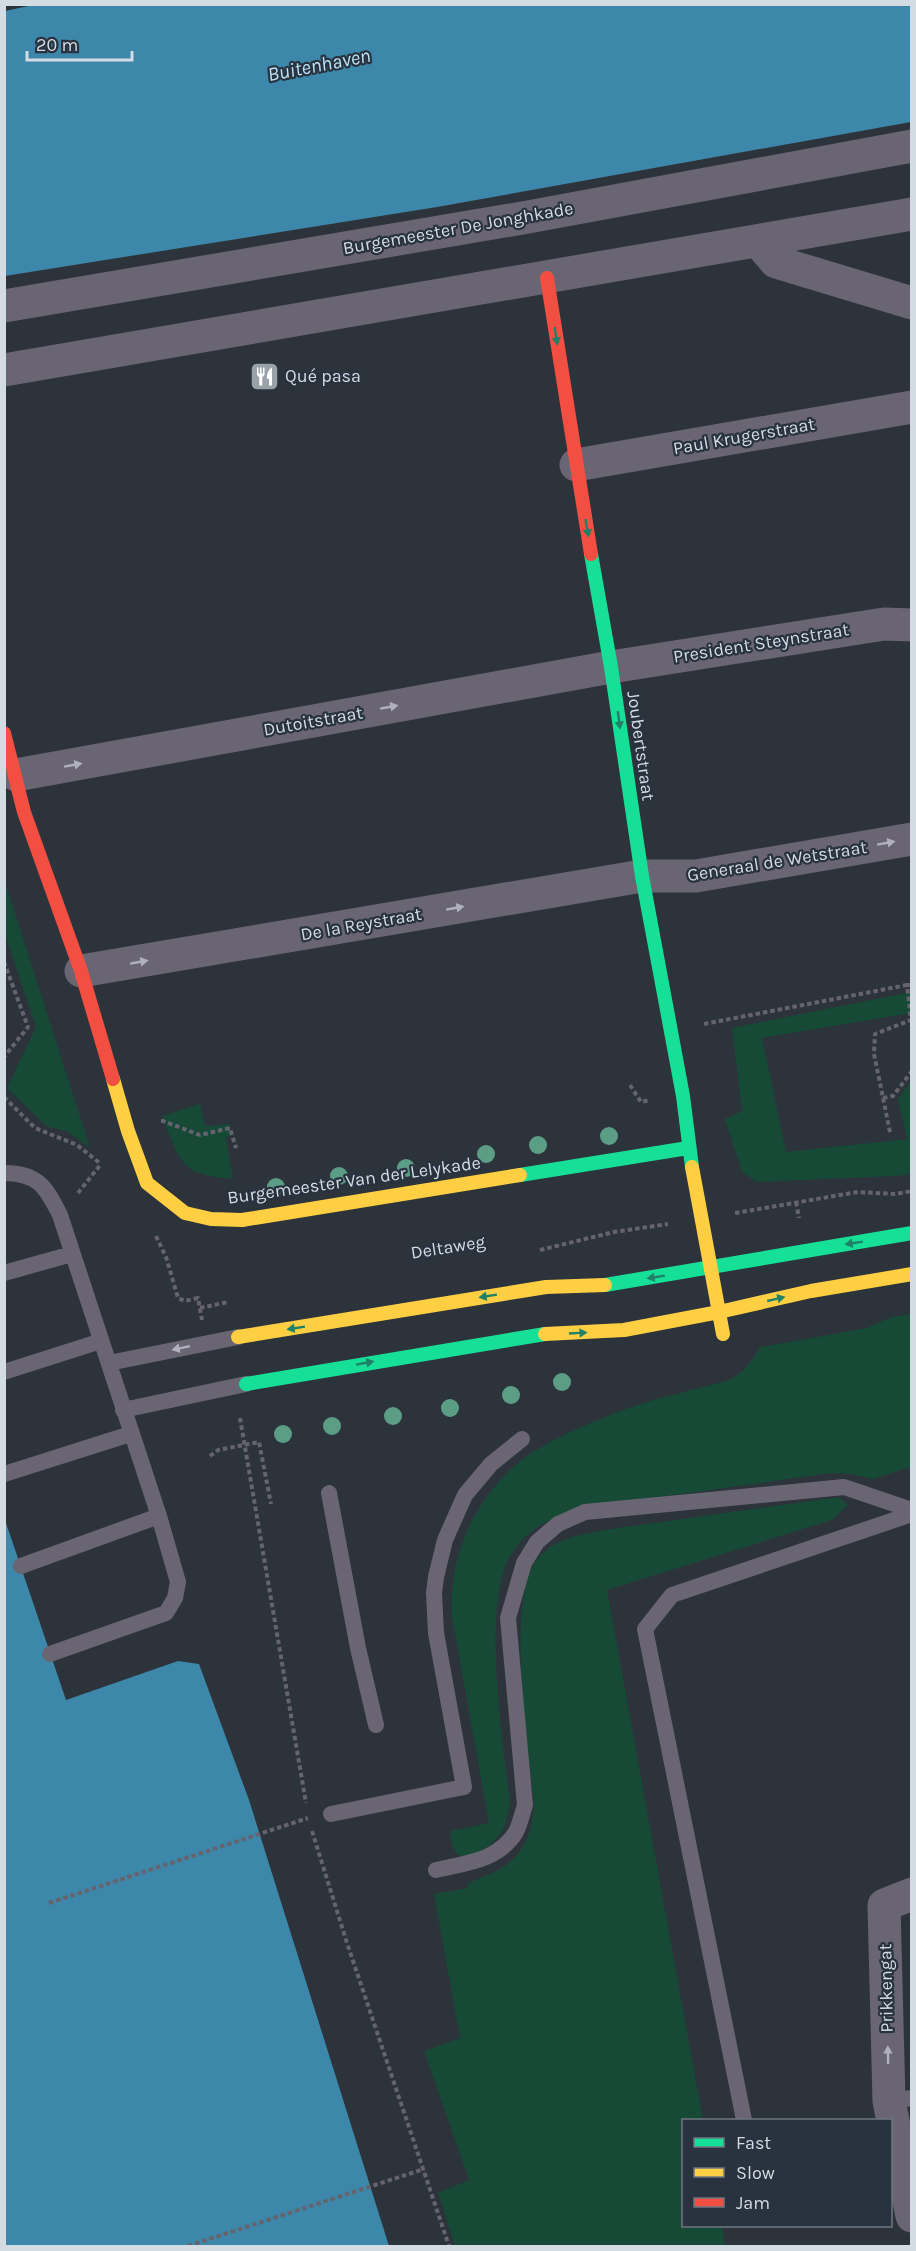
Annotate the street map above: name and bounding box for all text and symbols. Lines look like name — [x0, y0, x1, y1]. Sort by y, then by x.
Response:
scale bar — [27, 24, 132, 62]
text: 20 m — [36, 34, 78, 56]
water label: Buitenhaven — [266, 44, 372, 86]
street label: Burgemeester De Jonghkade — [341, 197, 575, 259]
one-way arrow — [552, 326, 561, 345]
restaurant icon: Qué pasa — [248, 360, 280, 392]
place label: Qué pasa — [285, 365, 361, 387]
street label: Paul Krugerstraat — [671, 413, 817, 459]
one-way arrow — [583, 519, 592, 538]
street label: President Steynstraat — [671, 618, 851, 668]
street label: Joubertstraat — [622, 690, 660, 802]
street label: Dutoitstraat — [261, 701, 365, 741]
one-way arrow — [380, 702, 399, 711]
one-way arrow — [614, 711, 623, 730]
one-way arrow — [64, 760, 83, 769]
street label: Generaal de Wetstraat — [686, 836, 869, 886]
one-way arrow — [877, 838, 896, 847]
street label: De la Reystraat — [299, 902, 424, 945]
one-way arrow — [446, 903, 465, 912]
one-way arrow — [129, 957, 148, 966]
street label: Burgemeester Van der Lelykade — [226, 1151, 482, 1209]
street label: Deltaweg — [409, 1230, 487, 1264]
one-way arrow — [844, 1238, 863, 1247]
one-way arrow — [646, 1272, 665, 1281]
one-way arrow — [479, 1292, 498, 1301]
one-way arrow — [766, 1293, 785, 1303]
one-way arrow — [286, 1324, 305, 1333]
one-way arrow — [568, 1328, 587, 1337]
one-way arrow — [172, 1344, 190, 1354]
one-way arrow — [356, 1359, 375, 1368]
street label: Prikkengat — [874, 1943, 898, 2033]
one-way arrow — [883, 2045, 892, 2064]
legend — [682, 2119, 892, 2227]
text: Fast — [736, 2132, 771, 2154]
text: Slow — [736, 2162, 775, 2184]
text: Jam — [736, 2192, 770, 2214]

